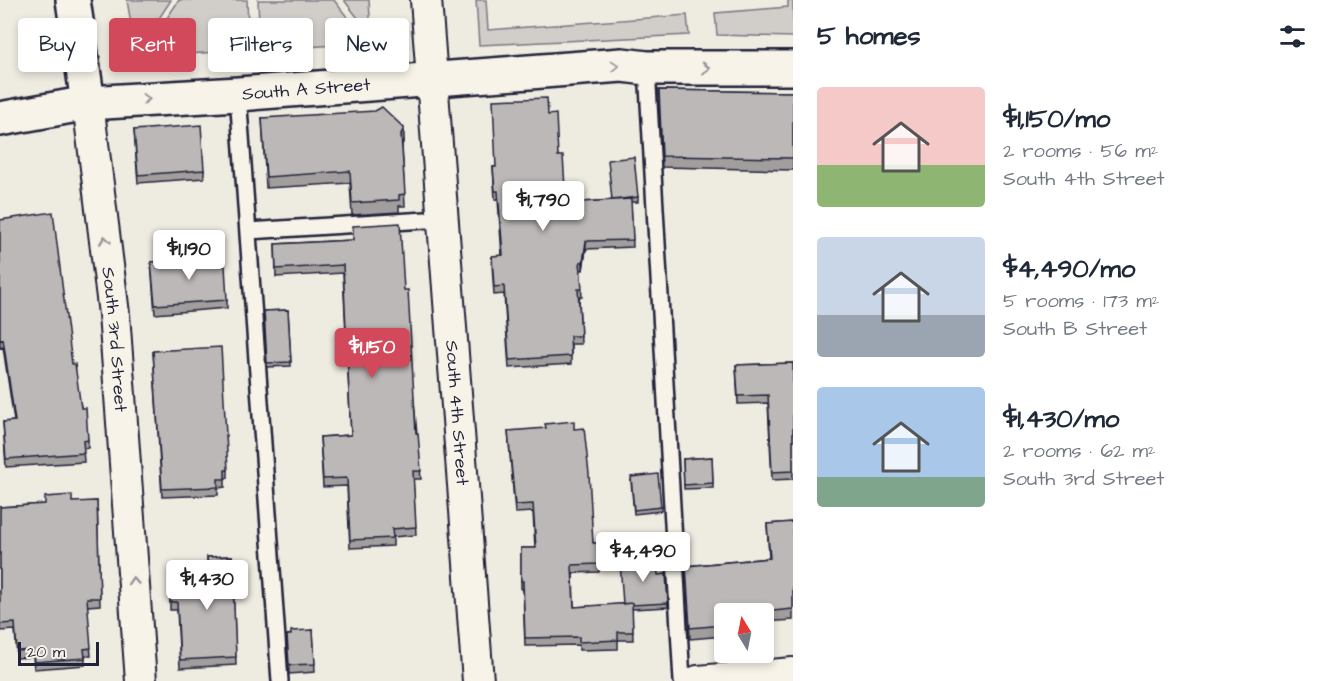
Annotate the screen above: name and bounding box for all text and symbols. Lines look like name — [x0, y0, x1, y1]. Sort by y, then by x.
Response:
chip: Buy — [18, 18, 97, 72]
chip: Rent — [109, 18, 196, 72]
chip: Filters — [208, 18, 313, 72]
chip: New — [325, 18, 409, 72]
text: 5 homes — [817, 18, 921, 54]
icon: filters — [1276, 20, 1309, 53]
one-way arrow — [610, 60, 619, 73]
one-way arrow — [701, 62, 710, 74]
street label: South A Street — [241, 72, 372, 107]
one-way arrow — [142, 93, 151, 106]
text: $1,150/mo — [1003, 101, 1110, 137]
icon: home — [865, 111, 937, 183]
text: 2 rooms · 56 m² — [1003, 137, 1158, 165]
text: South 4th Street — [1003, 165, 1165, 193]
pin: $1,790 — [494, 181, 592, 232]
text: $1,790 — [516, 186, 570, 214]
pin: $1,190 — [140, 230, 238, 281]
one-way arrow — [99, 235, 112, 245]
text: $1,190 — [167, 235, 211, 263]
text: $4,490/mo — [1003, 251, 1135, 287]
icon: home — [865, 261, 937, 333]
street label: South 3rd Street — [95, 266, 133, 414]
text: 5 rooms · 173 m² — [1003, 287, 1159, 315]
text: South B Street — [1003, 315, 1147, 343]
pin: $1,150 — [323, 328, 421, 379]
text: $1,150 — [349, 333, 395, 361]
street label: South 4th Street — [439, 339, 475, 487]
text: $1,430/mo — [1003, 401, 1119, 437]
icon: home — [865, 411, 937, 483]
text: 2 rooms · 62 m² — [1003, 437, 1155, 465]
text: South 3rd Street — [1003, 465, 1164, 493]
pin: $4,490 — [594, 532, 692, 583]
text: $4,490 — [610, 537, 676, 565]
pin: $1,430 — [158, 560, 256, 611]
text: $1,430 — [180, 565, 234, 593]
one-way arrow — [127, 576, 140, 585]
north arrow — [714, 603, 774, 663]
map controls — [714, 603, 774, 663]
scale bar — [18, 639, 99, 666]
text: 20 m — [27, 641, 65, 663]

